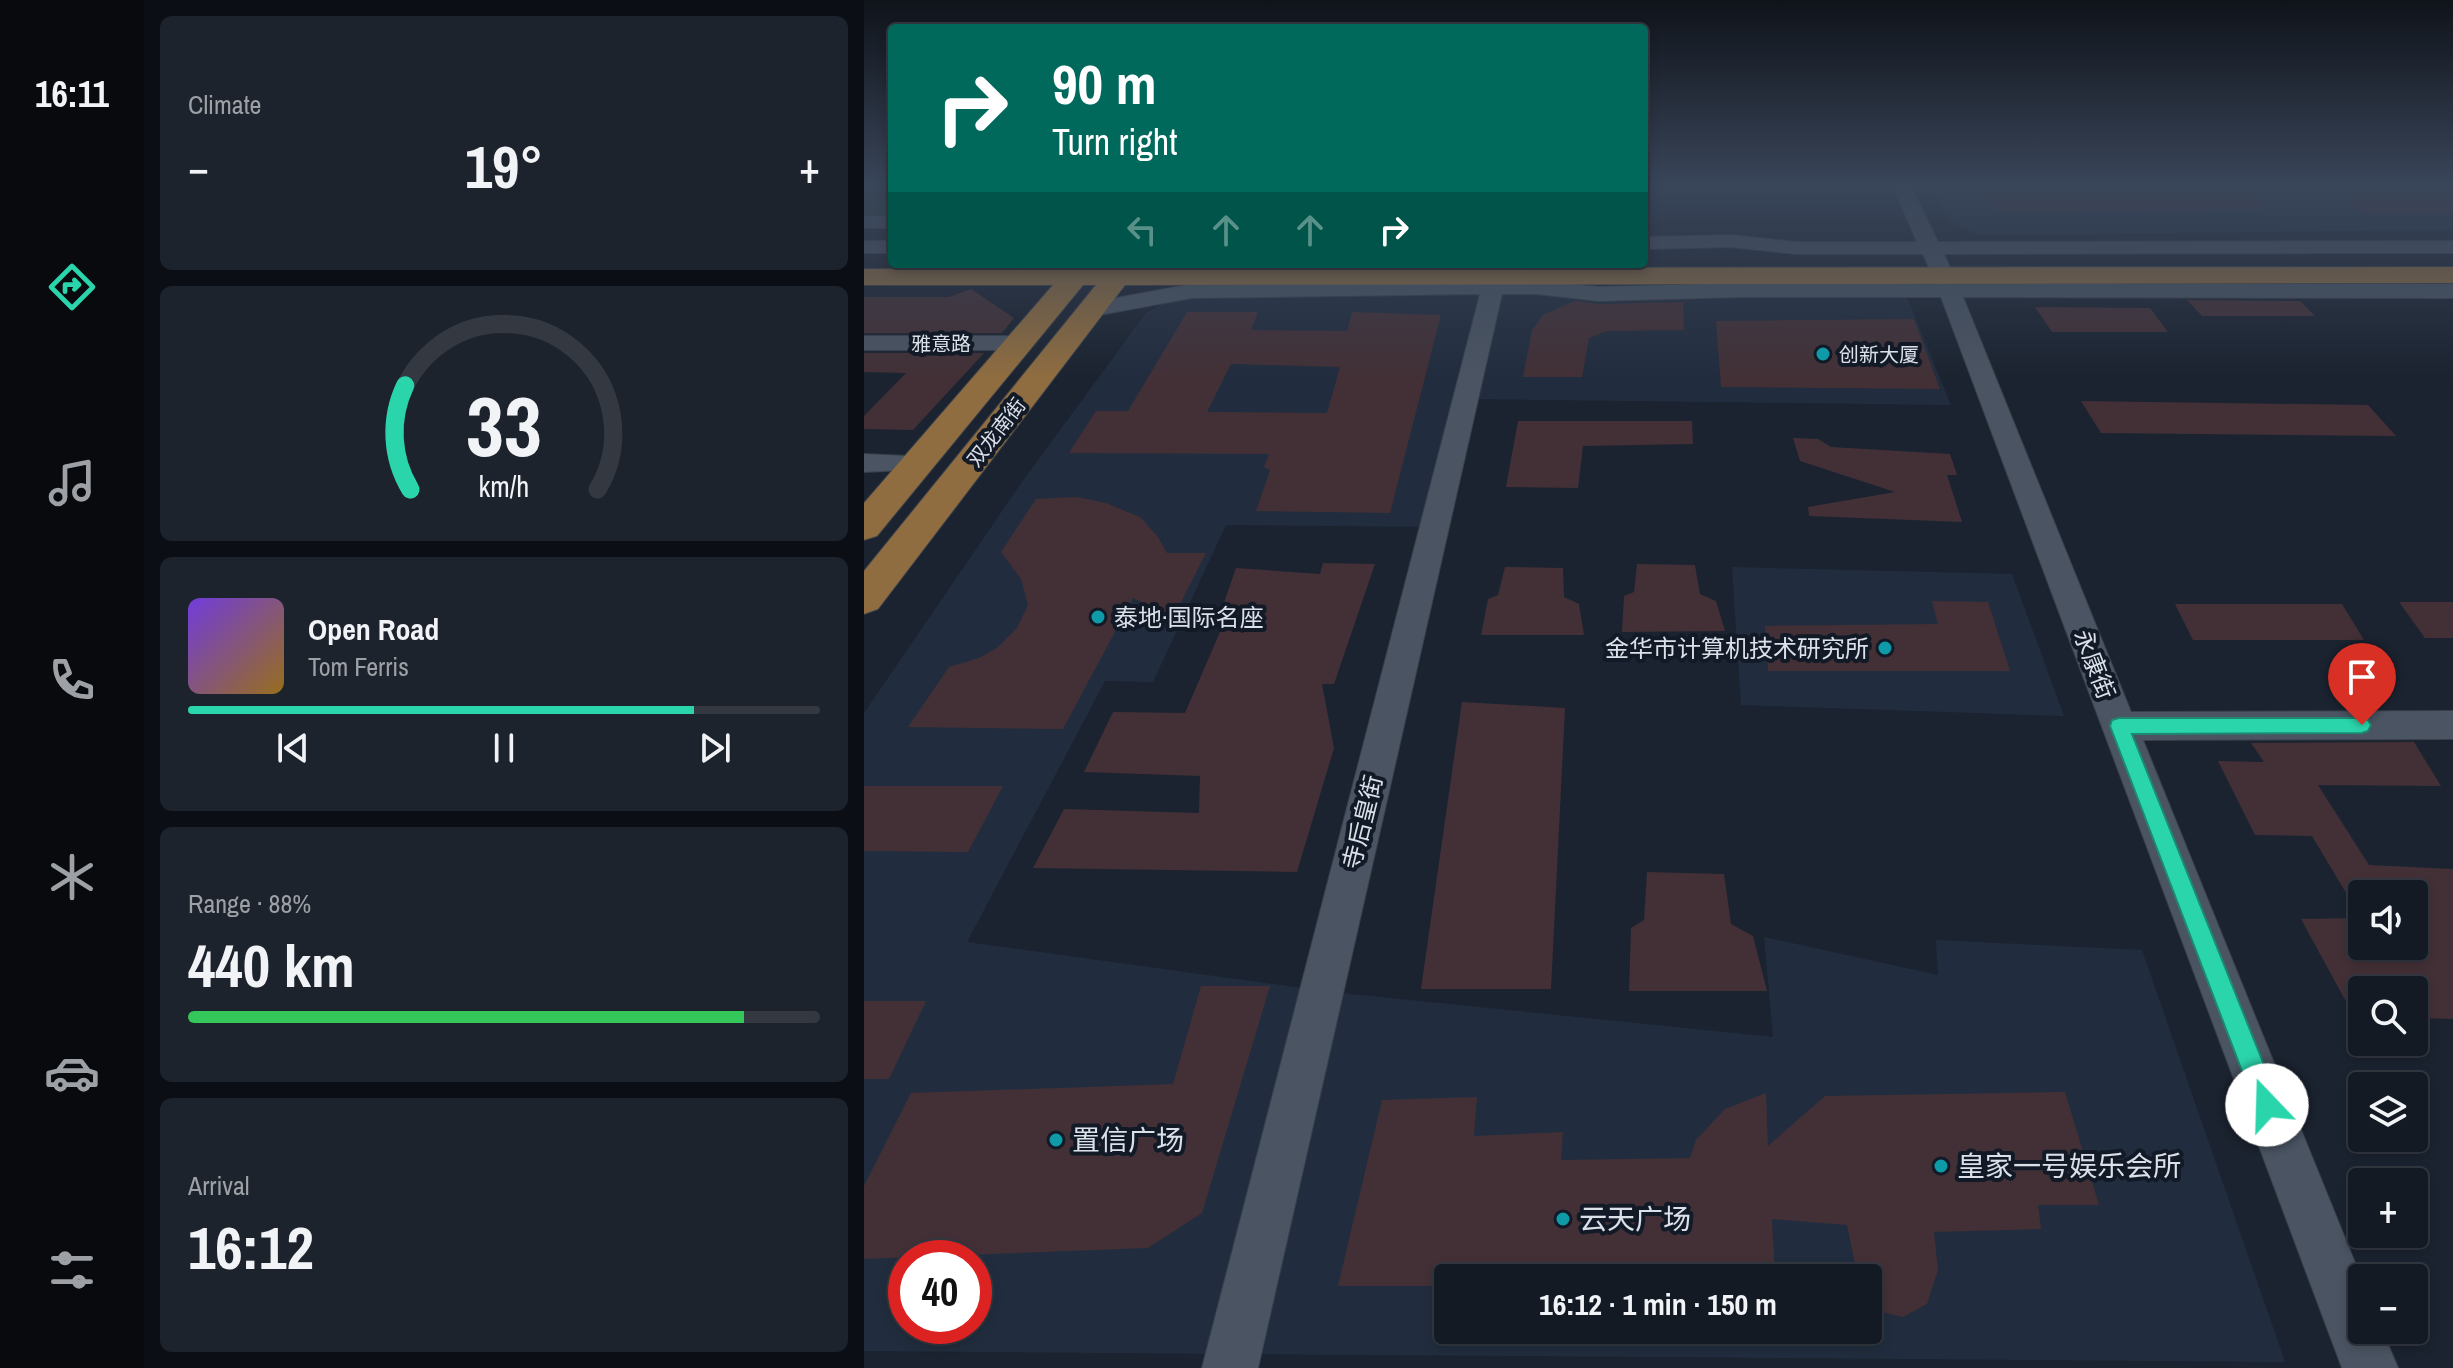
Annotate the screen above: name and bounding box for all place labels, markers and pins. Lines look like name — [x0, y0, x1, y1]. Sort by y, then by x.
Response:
place label: 创新大厦 — [1839, 341, 1919, 368]
marker: 创新大厦 — [1814, 345, 1832, 363]
place label: 泰地·国际名座 — [1114, 601, 1263, 633]
marker: 泰地·国际名座 — [1089, 608, 1107, 626]
place label: 金华市计算机技术研究所 — [1605, 632, 1869, 664]
marker: 金华市计算机技术研究所 — [1876, 639, 1894, 657]
pin — [2328, 643, 2396, 725]
place label: 置信广场 — [1072, 1121, 1184, 1159]
marker: 置信广场 — [1047, 1131, 1065, 1149]
place label: 皇家一号娱乐会所 — [1957, 1147, 2181, 1185]
marker: 皇家一号娱乐会所 — [1932, 1157, 1950, 1175]
place label: 云天广场 — [1579, 1200, 1691, 1238]
marker: 云天广场 — [1554, 1210, 1572, 1228]

